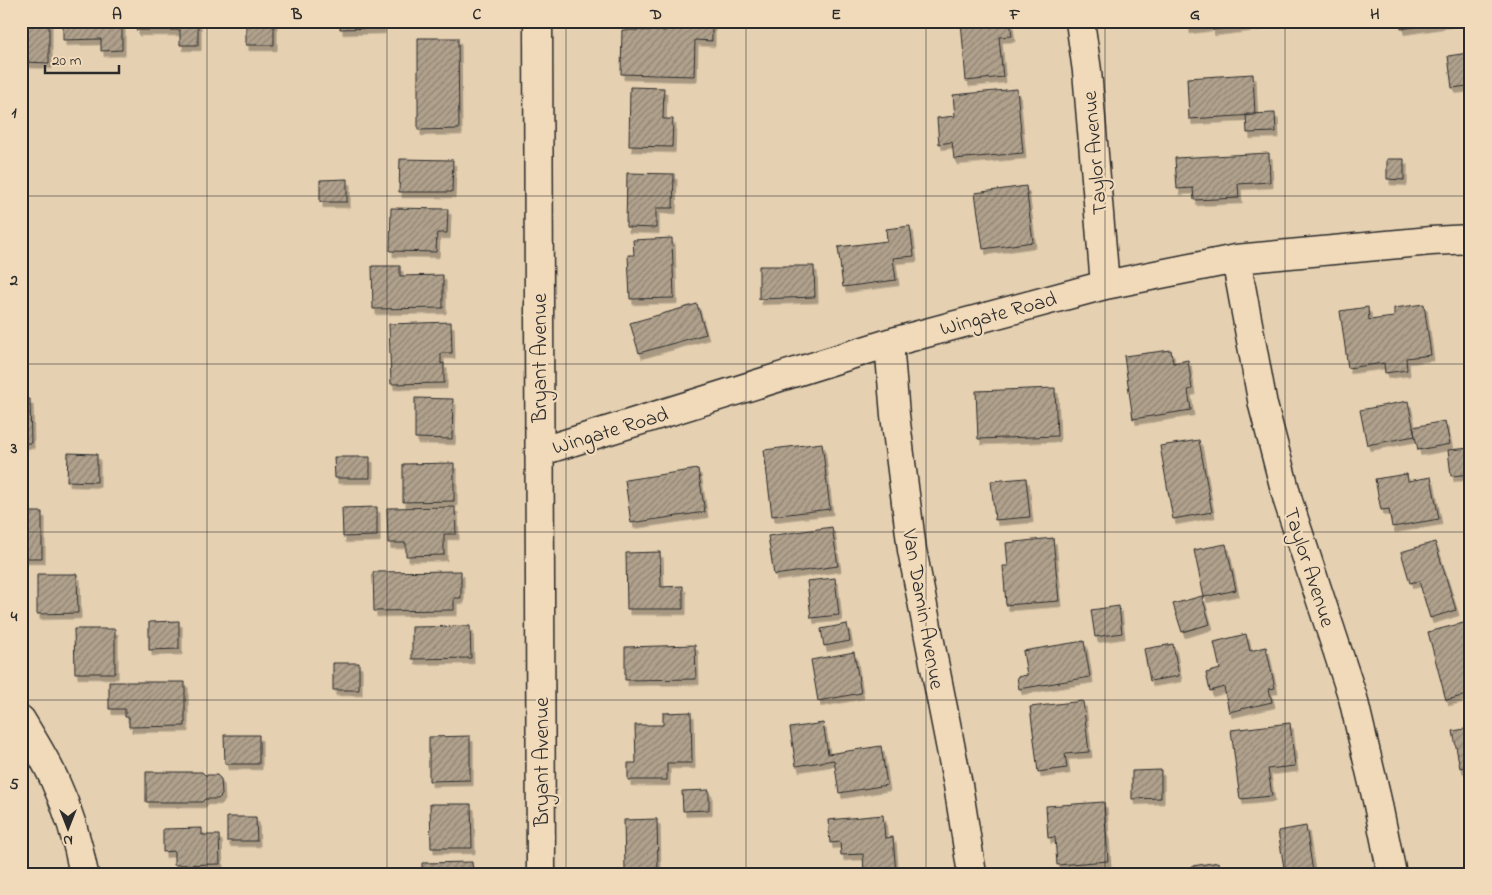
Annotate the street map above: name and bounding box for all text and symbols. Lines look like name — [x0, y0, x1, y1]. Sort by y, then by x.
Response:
text: A — [112, 3, 122, 27]
text: B — [291, 3, 303, 27]
text: C — [473, 3, 482, 27]
text: D — [649, 3, 662, 27]
text: E — [831, 3, 841, 27]
text: F — [1009, 3, 1021, 27]
text: G — [1190, 3, 1200, 27]
text: H — [1370, 3, 1380, 27]
scale bar — [45, 42, 119, 74]
text: 20 m — [52, 50, 82, 72]
street label: Taylor Avenue — [1076, 89, 1118, 216]
text: 1 — [11, 101, 17, 125]
text: 2 — [9, 269, 18, 293]
street label: Wingate Road — [937, 285, 1061, 347]
street label: Bryant Avenue — [526, 293, 558, 424]
street label: Wingate Road — [549, 400, 673, 466]
text: 3 — [10, 437, 18, 461]
street label: Taylor Avenue — [1273, 504, 1342, 632]
street label: Van Damin Avenue — [893, 526, 951, 692]
text: 4 — [10, 605, 18, 629]
street label: Bryant Avenue — [528, 697, 560, 828]
text: 5 — [9, 773, 19, 797]
north arrow — [42, 802, 92, 852]
text: N — [63, 829, 73, 850]

